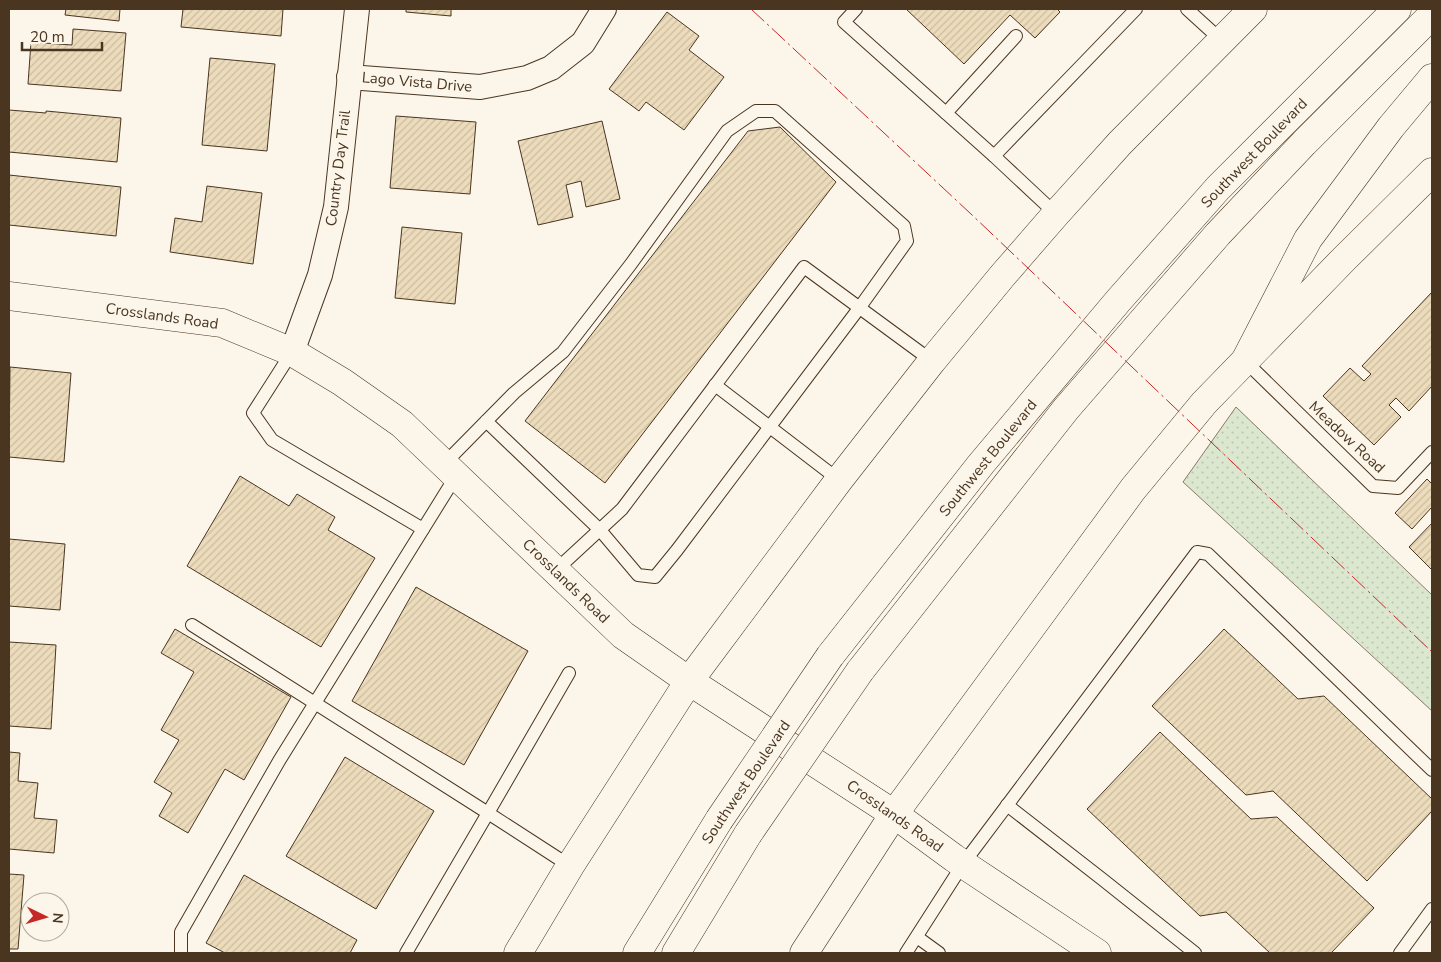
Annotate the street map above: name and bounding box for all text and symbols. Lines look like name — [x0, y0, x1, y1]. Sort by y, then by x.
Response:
scale bar — [22, 20, 102, 52]
text: 20 m — [30, 27, 65, 47]
street label: Lago Vista Drive — [361, 67, 473, 97]
street label: Southwest Boulevard — [1196, 94, 1312, 212]
street label: Country Day Trail — [321, 108, 355, 227]
street label: Crosslands Road — [104, 298, 220, 334]
street label: Southwest Boulevard — [935, 395, 1041, 521]
street label: Meadow Road — [1305, 397, 1389, 477]
street label: Crosslands Road — [518, 534, 614, 628]
street label: Southwest Boulevard — [697, 716, 795, 848]
street label: Crosslands Road — [843, 775, 947, 857]
north arrow — [20, 892, 70, 942]
text: N — [48, 912, 67, 924]

